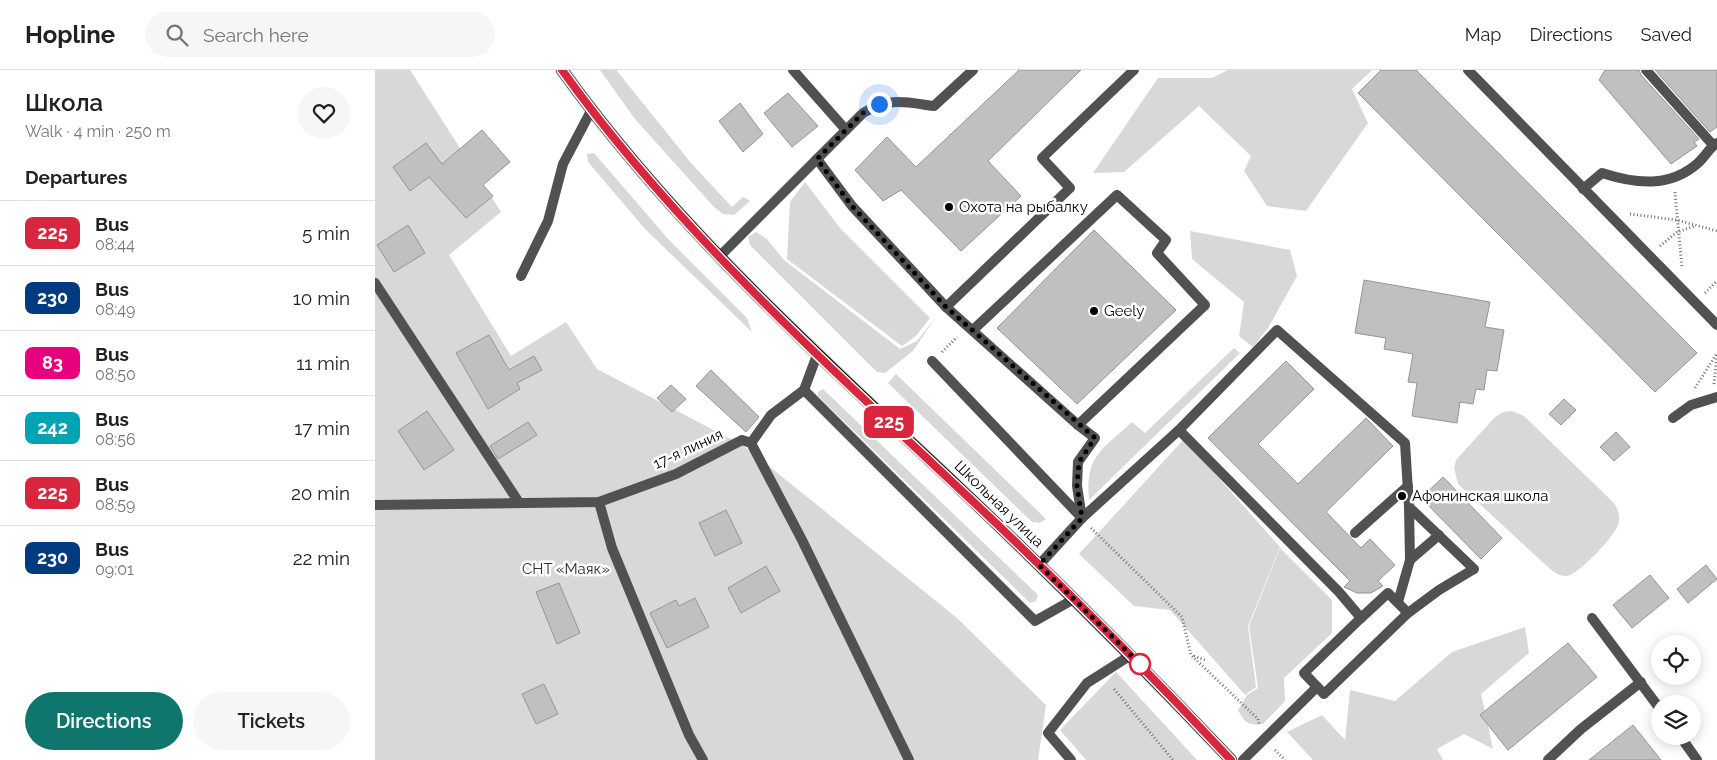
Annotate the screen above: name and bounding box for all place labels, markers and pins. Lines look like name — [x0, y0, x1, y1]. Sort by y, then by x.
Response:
place label: Охота на рыбалку — [959, 198, 1088, 216]
marker: Охота на рыбалку — [943, 201, 955, 213]
place label: Geely — [1104, 302, 1144, 320]
marker: Geely — [1088, 305, 1100, 317]
place label: Афонинская школа — [1412, 487, 1548, 505]
marker: Афонинская школа — [1396, 490, 1408, 502]
unlabelled marker — [1129, 653, 1151, 675]

